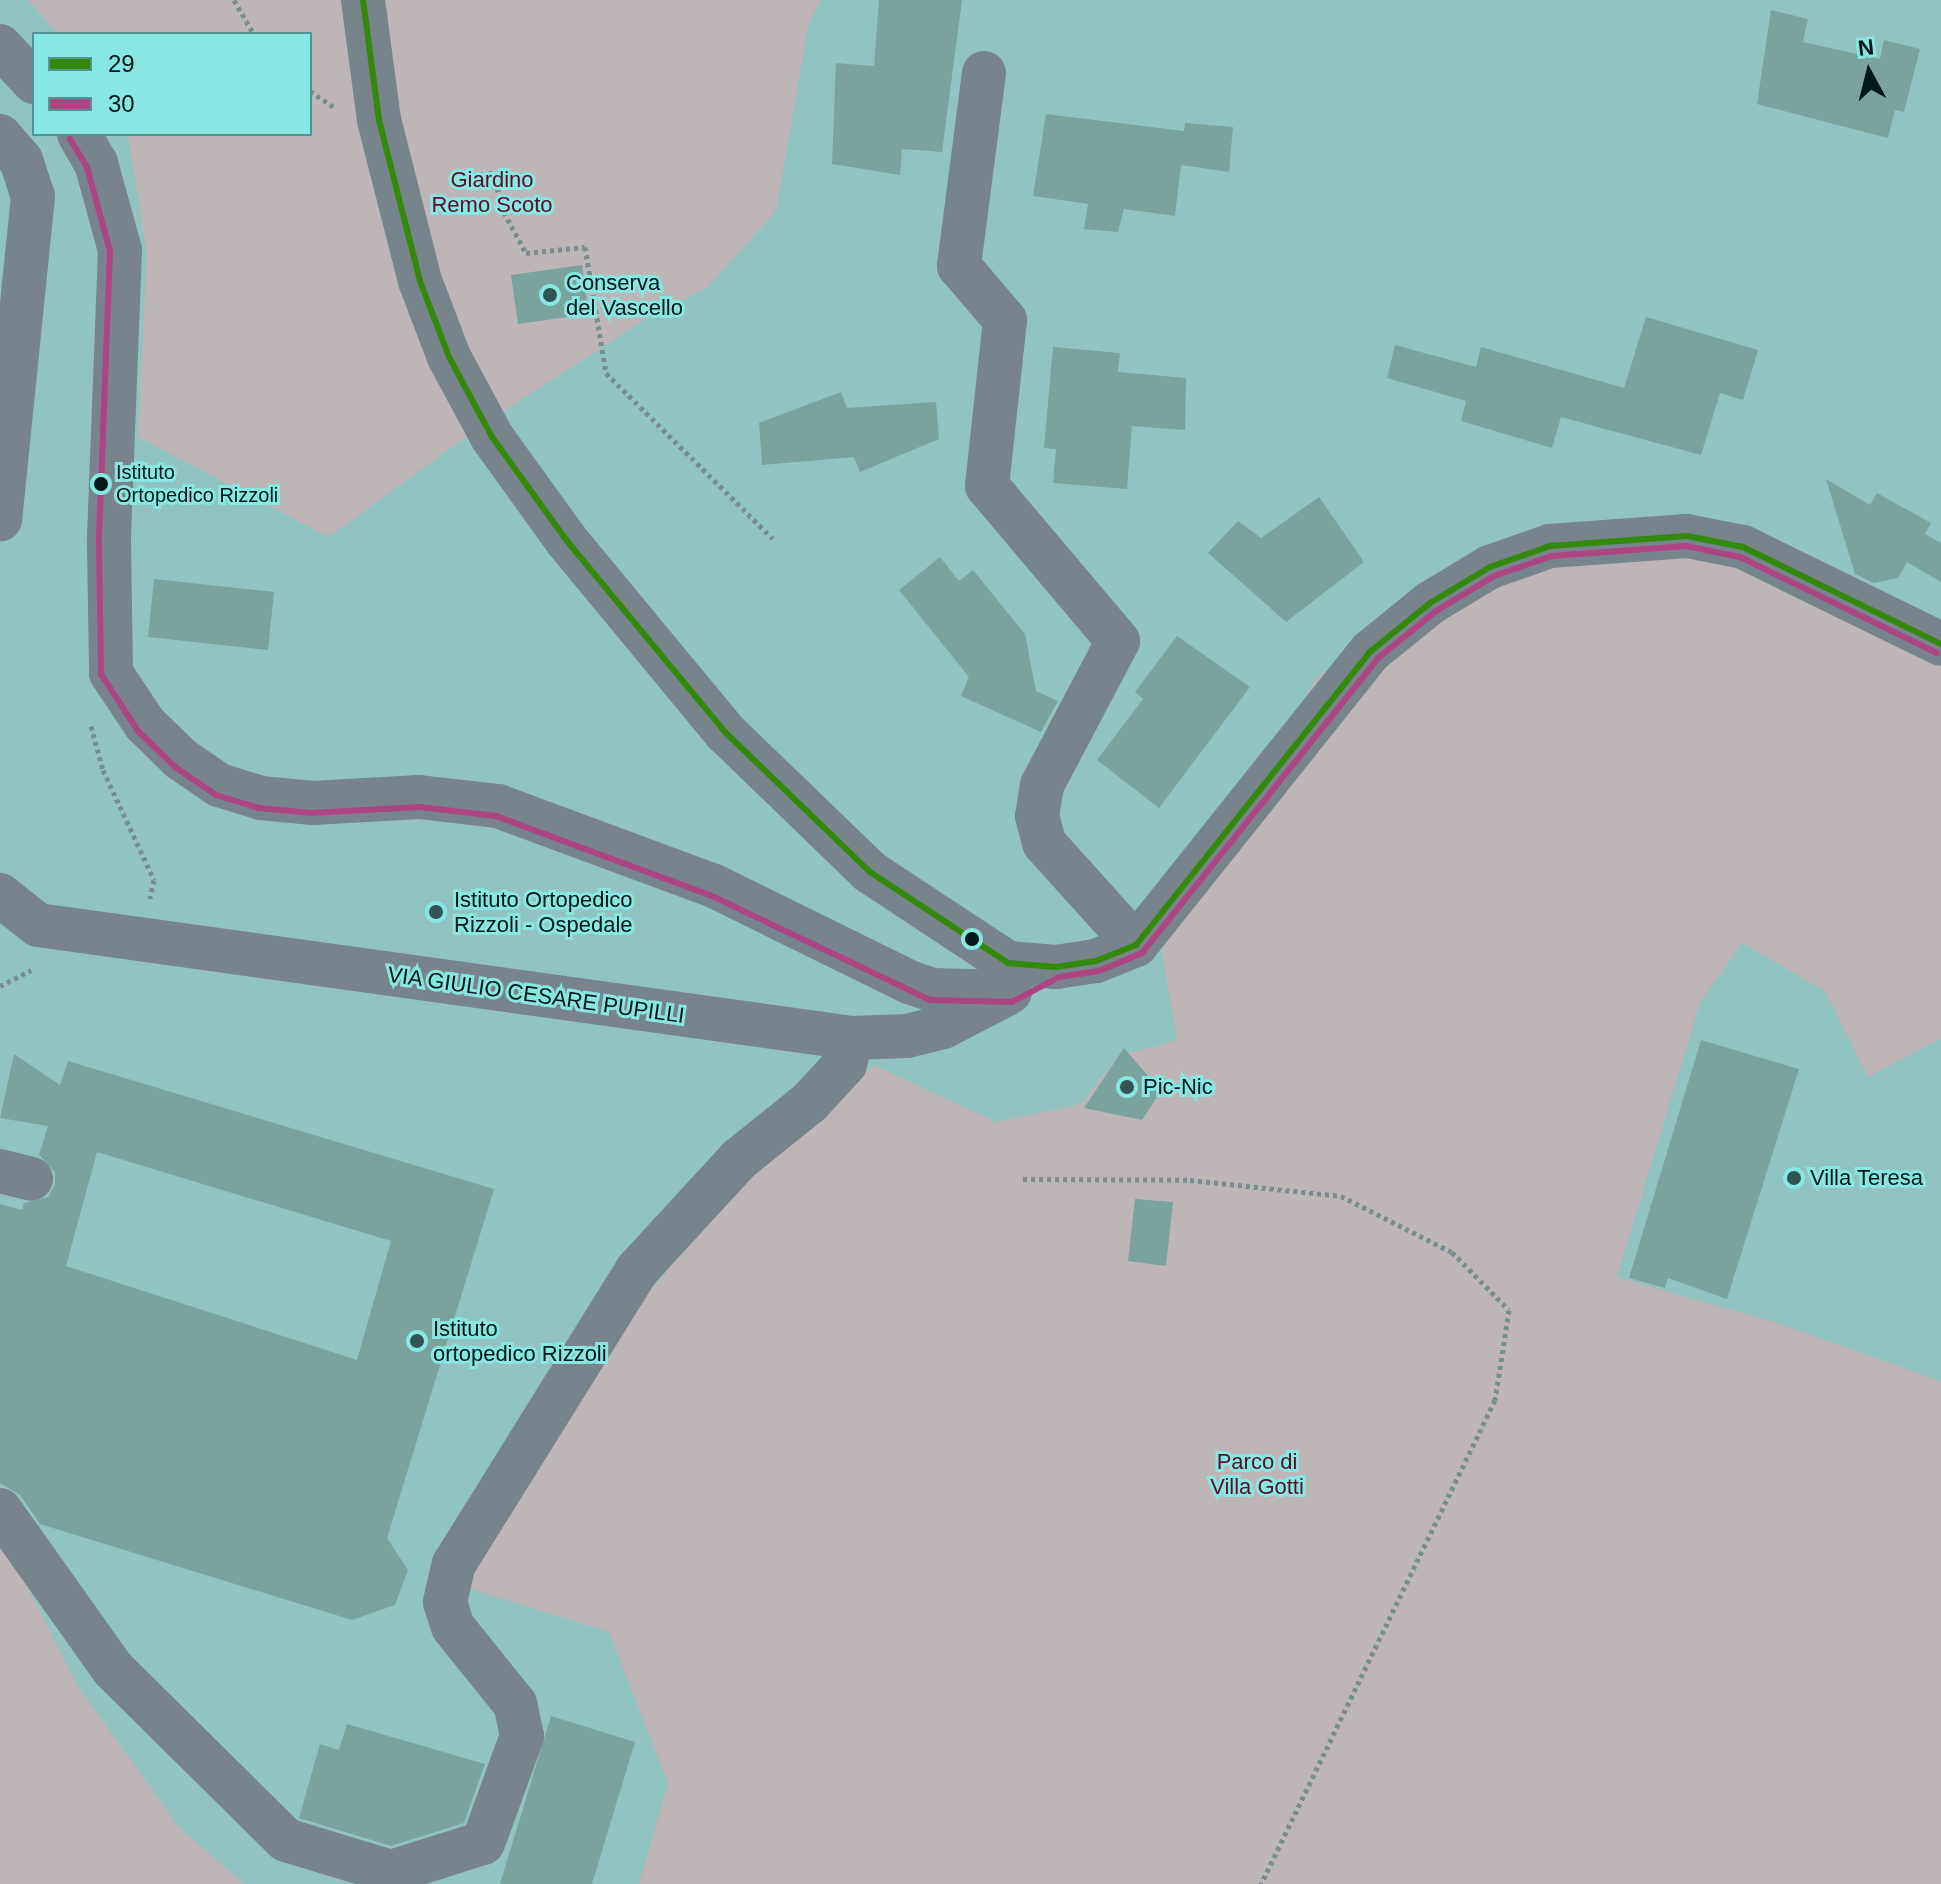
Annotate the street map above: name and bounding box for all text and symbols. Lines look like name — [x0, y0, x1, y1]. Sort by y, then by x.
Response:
legend — [32, 32, 312, 136]
north arrow — [1829, 32, 1909, 112]
text: N — [1857, 34, 1875, 61]
text: 29 — [108, 50, 135, 77]
text: 30 — [108, 90, 135, 117]
park label: Giardino Remo Scoto — [431, 166, 553, 218]
place label: Conserva del Vascello — [566, 269, 683, 320]
marker: Conserva del Vascello — [541, 286, 559, 304]
place label: Istituto Ortopedico Rizzoli — [116, 460, 278, 507]
marker: Istituto Ortopedico Rizzoli — [93, 476, 109, 492]
place label: Istituto Ortopedico Rizzoli - Ospedale — [454, 886, 633, 938]
marker: Istituto Ortopedico Rizzoli - Ospedale — [425, 901, 447, 923]
unlabelled marker — [964, 931, 980, 947]
street label: VIA GIULIO CESARE PUPILLI — [385, 961, 687, 1029]
place label: Pic-Nic — [1143, 1074, 1213, 1100]
marker: Pic-Nic — [1118, 1078, 1136, 1096]
place label: Villa Teresa — [1810, 1165, 1923, 1191]
marker: Villa Teresa — [1785, 1169, 1803, 1187]
place label: Istituto ortopedico Rizzoli — [433, 1315, 607, 1366]
marker: Istituto ortopedico Rizzoli — [408, 1332, 426, 1350]
park label: Parco di Villa Gotti — [1210, 1448, 1304, 1500]

